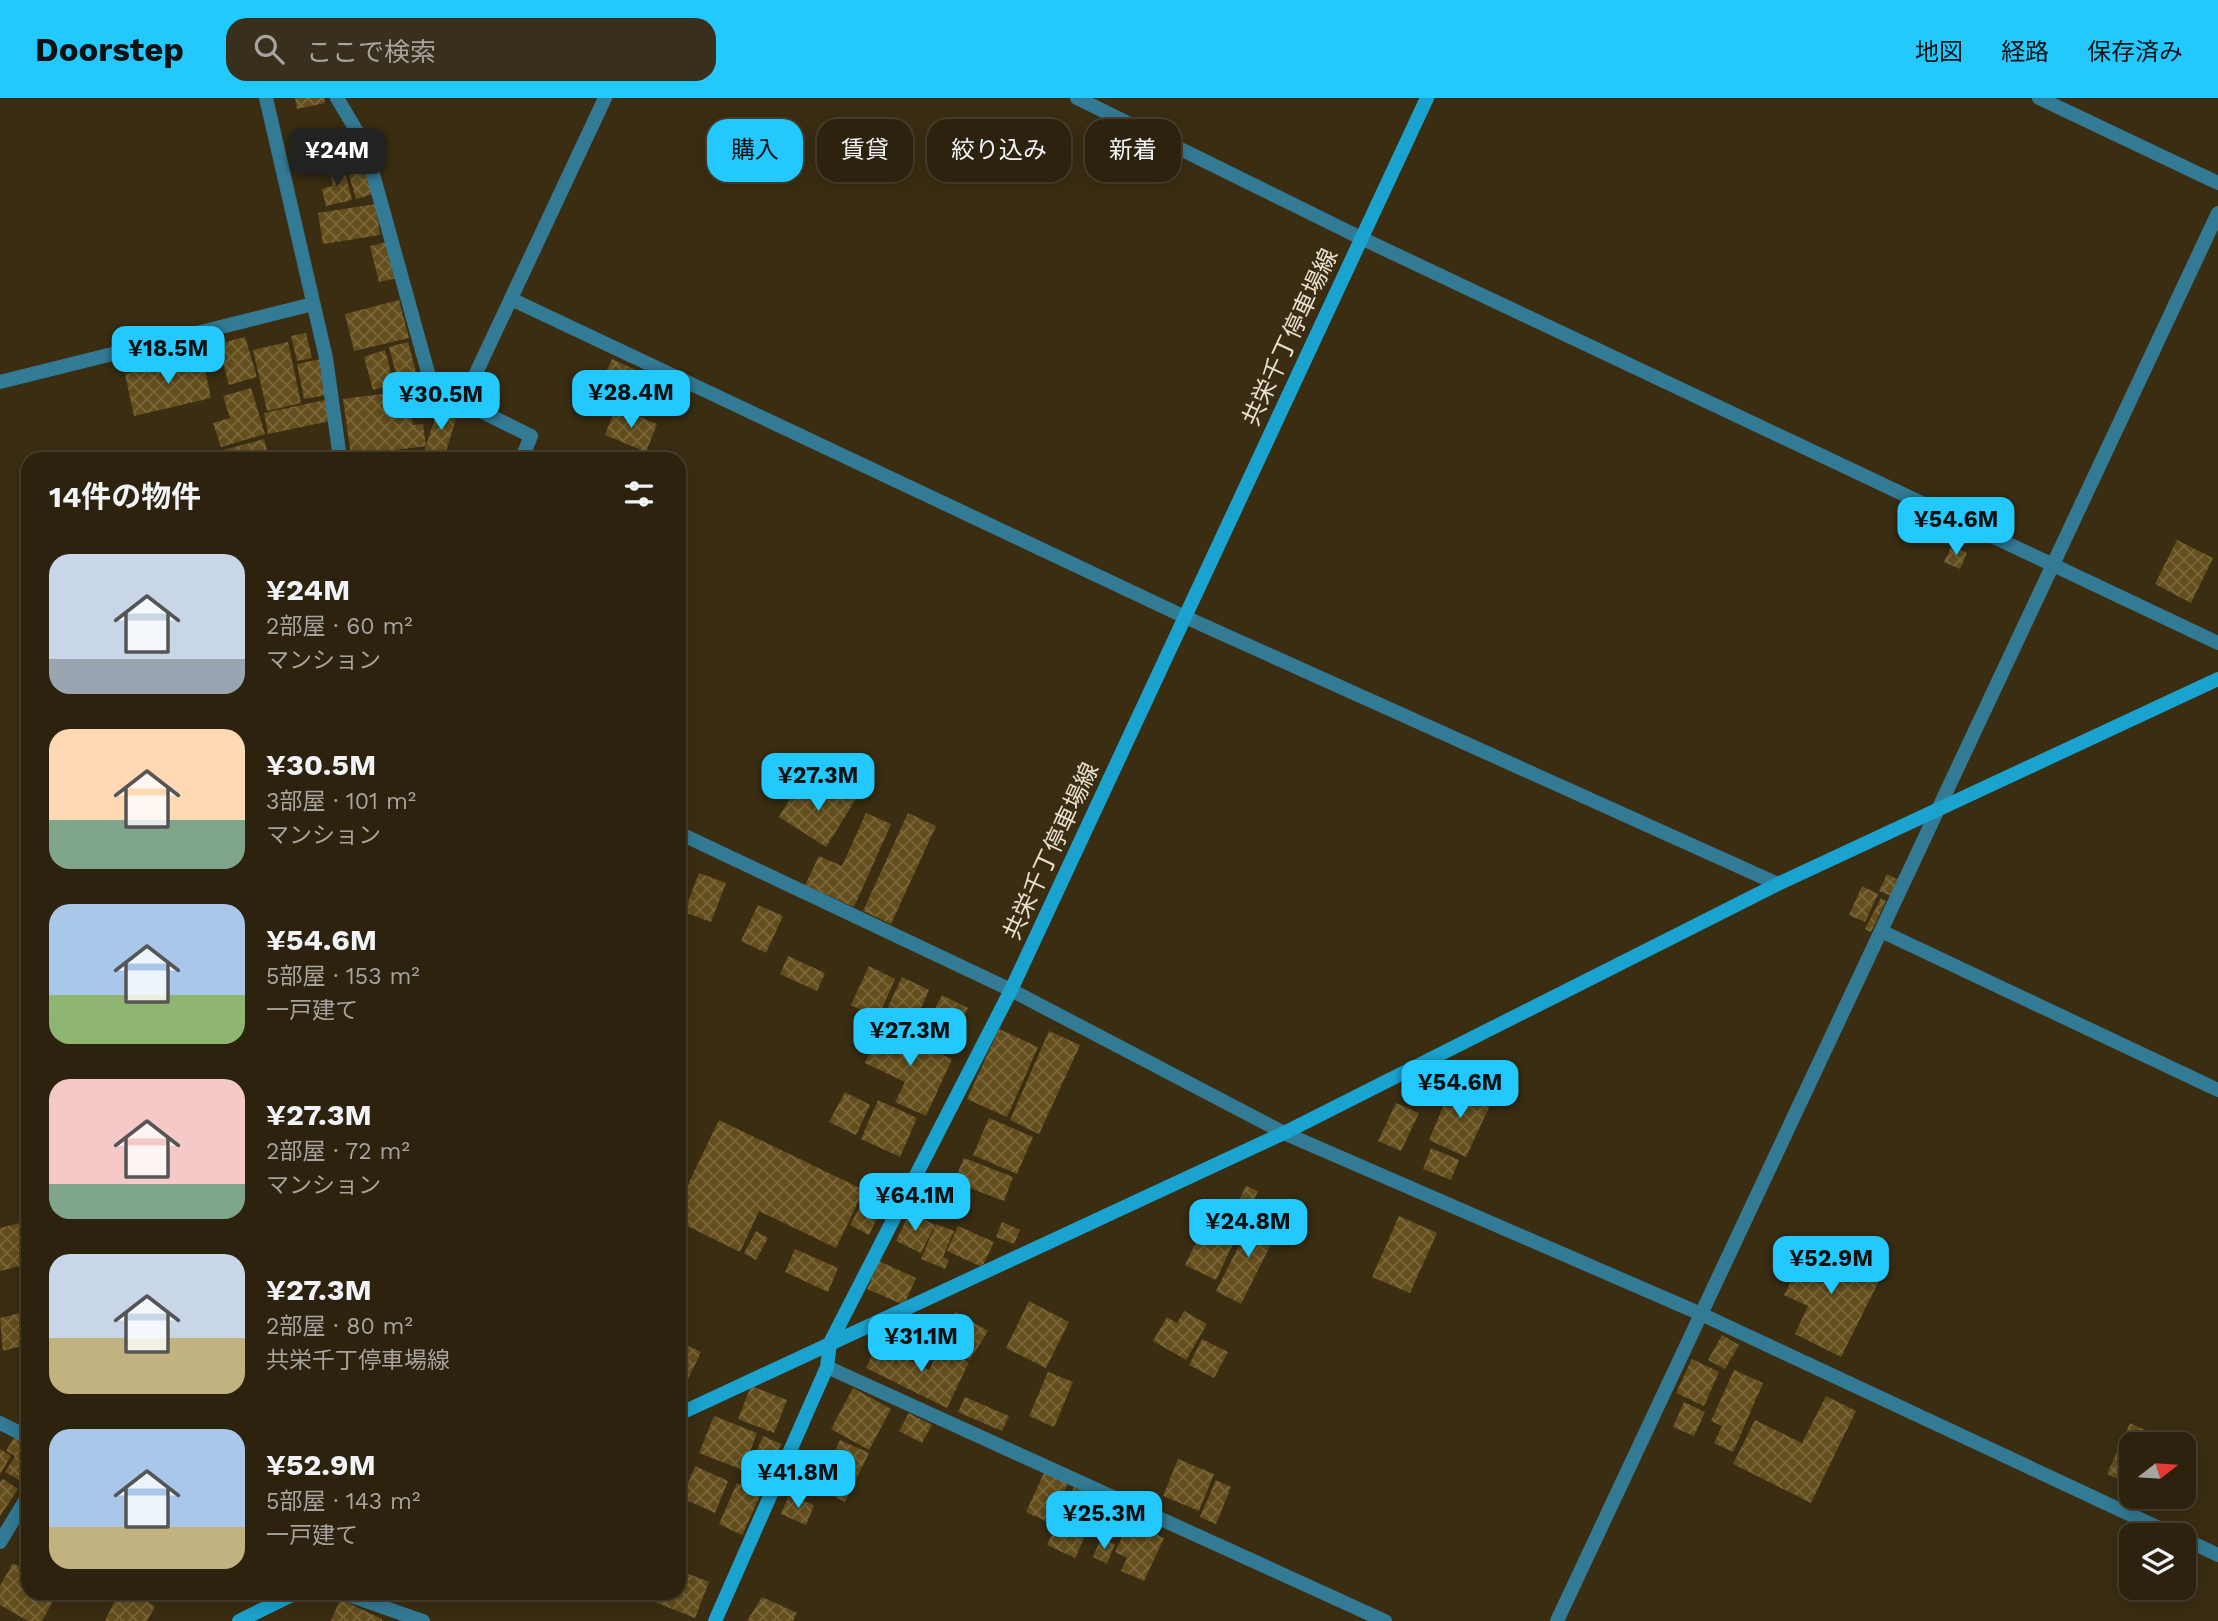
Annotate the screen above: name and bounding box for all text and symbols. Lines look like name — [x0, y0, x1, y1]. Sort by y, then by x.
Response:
search box — [226, 18, 716, 81]
text: Doorstep — [35, 30, 184, 69]
icon: search — [250, 30, 288, 68]
text: ここで検索 — [306, 37, 436, 67]
text: 地図 — [1915, 38, 1963, 66]
text: 経路 — [2001, 38, 2049, 66]
text: 保存済み — [2087, 38, 2183, 66]
chip: 購入 — [707, 119, 803, 182]
chip: 賃貸 — [817, 119, 913, 182]
chip: 絞り込み — [927, 119, 1071, 182]
chip: 新着 — [1085, 119, 1181, 182]
pin: ¥24M — [296, 129, 378, 188]
text: ¥24M — [305, 137, 369, 164]
street label: 共栄千丁停車場線 — [1237, 244, 1343, 430]
pin: ¥18.5M — [111, 327, 225, 386]
text: ¥18.5M — [128, 335, 208, 362]
pin: ¥28.4M — [574, 370, 688, 430]
pin: ¥30.5M — [384, 372, 498, 432]
text: ¥28.4M — [588, 379, 674, 406]
text: ¥30.5M — [399, 381, 483, 408]
icon: filters — [620, 475, 658, 513]
text: 14件の物件 — [49, 479, 201, 514]
pin: ¥54.6M — [1899, 498, 2013, 557]
text: ¥54.6M — [1913, 506, 1999, 533]
text: ¥24M — [266, 572, 350, 607]
icon: home — [105, 582, 189, 666]
text: 2部屋 · 60 m² — [266, 613, 413, 640]
text: マンション — [266, 647, 381, 674]
text: ¥30.5M — [266, 747, 376, 782]
pin: ¥27.3M — [761, 754, 875, 813]
icon: home — [105, 757, 189, 841]
street label: 共栄千丁停車場線 — [998, 758, 1104, 944]
text: ¥27.3M — [777, 762, 859, 789]
text: 3部屋 · 101 m² — [266, 788, 416, 815]
text: マンション — [266, 822, 381, 849]
text: ¥54.6M — [266, 922, 377, 957]
icon: home — [105, 932, 189, 1016]
text: 5部屋 · 153 m² — [266, 963, 420, 990]
text: 一戸建て — [266, 997, 358, 1024]
pin: ¥27.3M — [853, 1009, 967, 1068]
text: ¥27.3M — [869, 1017, 951, 1044]
pin: ¥54.6M — [1403, 1060, 1517, 1120]
text: ¥54.6M — [1417, 1069, 1503, 1096]
text: ¥27.3M — [266, 1097, 372, 1132]
icon: home — [105, 1107, 189, 1191]
text: 2部屋 · 72 m² — [266, 1138, 410, 1165]
text: マンション — [266, 1172, 381, 1199]
pin: ¥64.1M — [858, 1174, 972, 1233]
text: ¥64.1M — [875, 1182, 955, 1209]
pin: ¥24.8M — [1191, 1200, 1305, 1259]
text: ¥24.8M — [1205, 1208, 1291, 1235]
pin: ¥52.9M — [1774, 1236, 1888, 1296]
text: ¥52.9M — [1789, 1245, 1873, 1272]
text: ¥27.3M — [266, 1272, 372, 1307]
icon: home — [105, 1282, 189, 1366]
text: 2部屋 · 80 m² — [266, 1313, 413, 1340]
pin: ¥31.1M — [864, 1314, 978, 1374]
text: ¥31.1M — [884, 1323, 958, 1350]
text: 共栄千丁停車場線 — [266, 1347, 450, 1374]
north arrow — [2119, 1432, 2196, 1508]
map controls — [2119, 1432, 2196, 1600]
text: ¥52.9M — [266, 1447, 376, 1482]
pin: ¥41.8M — [741, 1450, 855, 1510]
icon: home — [105, 1457, 189, 1541]
text: ¥41.8M — [757, 1459, 839, 1486]
text: 5部屋 · 143 m² — [266, 1488, 420, 1515]
pin: ¥25.3M — [1047, 1492, 1161, 1551]
text: ¥25.3M — [1062, 1500, 1146, 1527]
text: 一戸建て — [266, 1522, 358, 1549]
button: layers — [2119, 1523, 2196, 1600]

